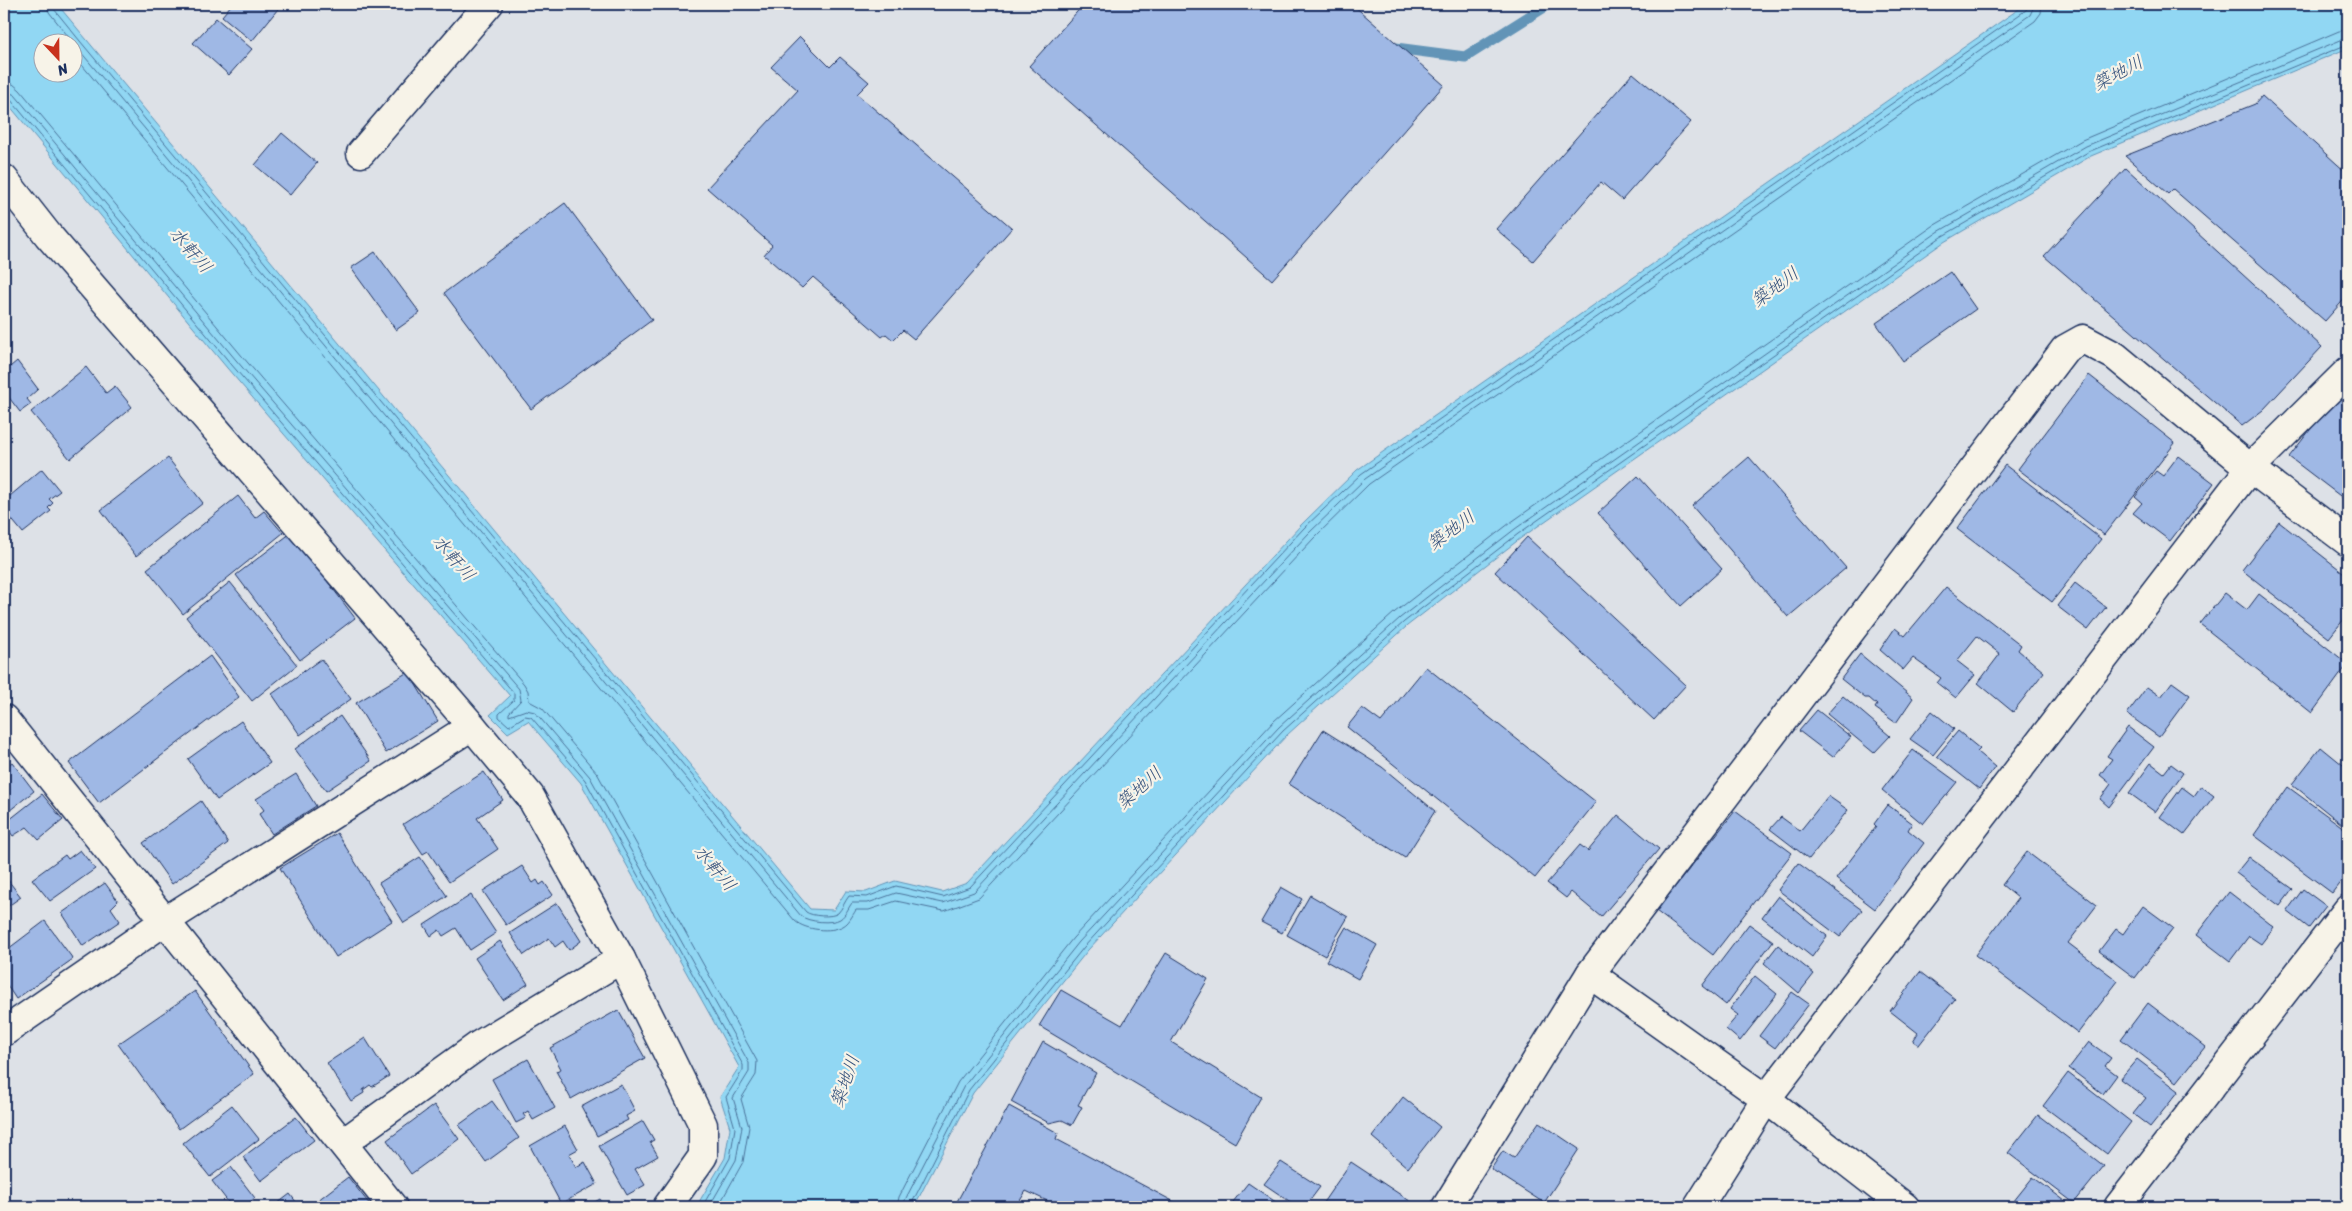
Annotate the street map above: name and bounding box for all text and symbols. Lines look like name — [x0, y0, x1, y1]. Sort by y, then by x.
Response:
north arrow — [32, 32, 82, 82]
water label: 築地川 — [2087, 46, 2149, 100]
text: N — [53, 56, 73, 83]
water label: 水軒川 — [161, 219, 221, 281]
water label: 築地川 — [1744, 258, 1806, 316]
water label: 築地川 — [1420, 501, 1482, 559]
water label: 水軒川 — [424, 527, 484, 589]
water label: 築地川 — [1108, 758, 1170, 818]
water label: 水軒川 — [685, 837, 745, 899]
water label: 築地川 — [821, 1050, 869, 1112]

